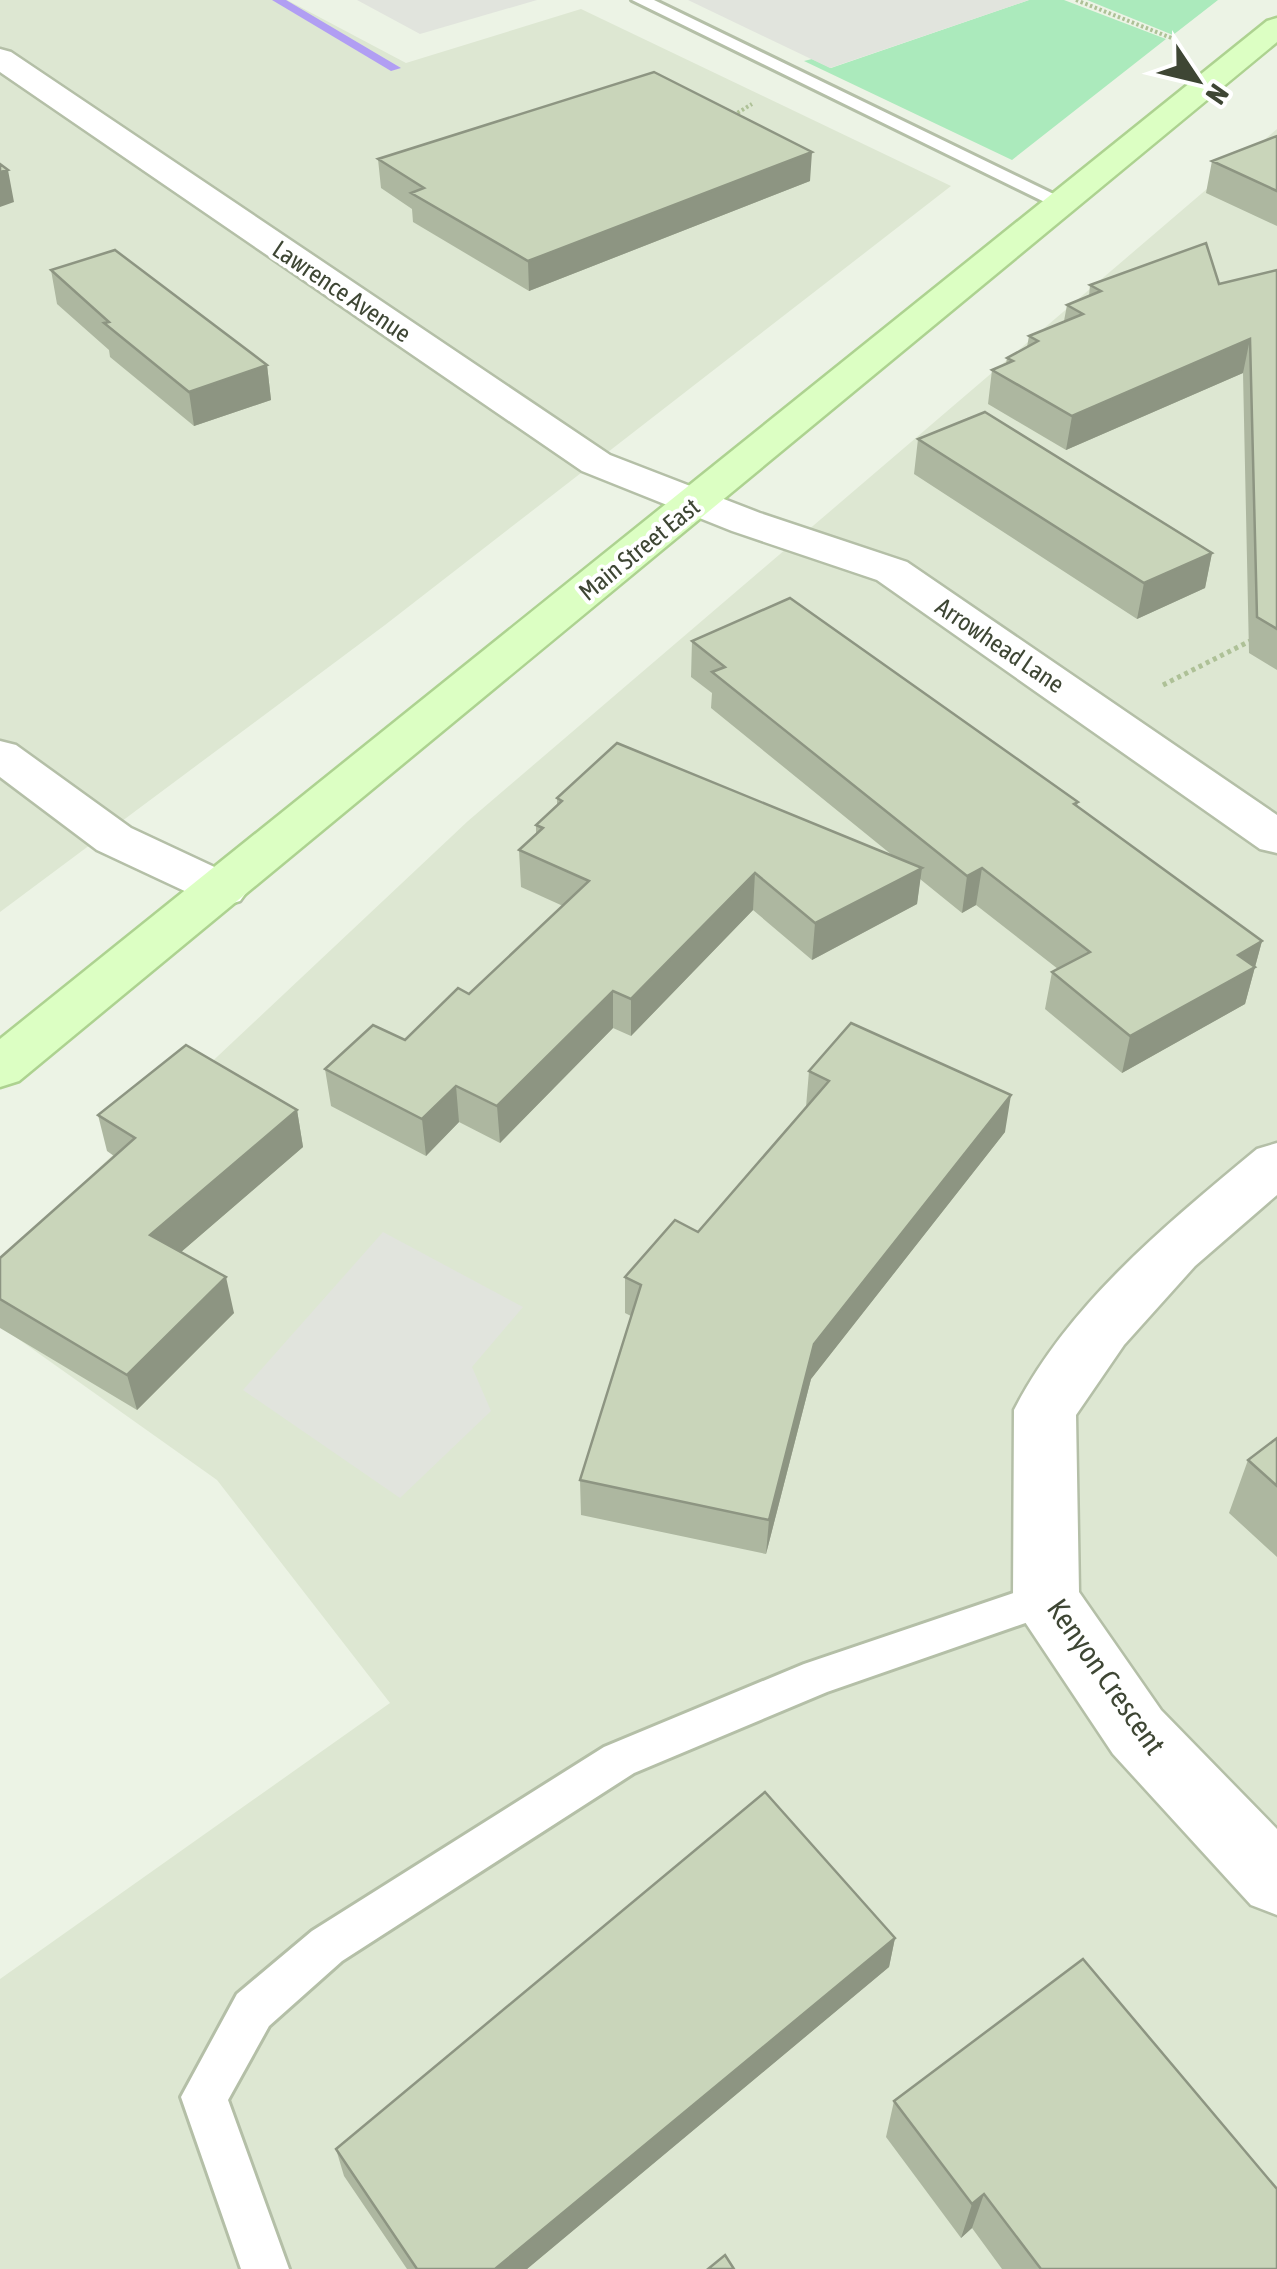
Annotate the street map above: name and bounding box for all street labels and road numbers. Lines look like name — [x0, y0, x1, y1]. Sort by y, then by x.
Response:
street label: Lawrence Avenue — [268, 235, 416, 347]
street label: Main Street East — [573, 492, 705, 606]
street label: Arrowhead Lane — [931, 592, 1069, 698]
street label: Kenyon Crescent — [1041, 1592, 1173, 1761]

